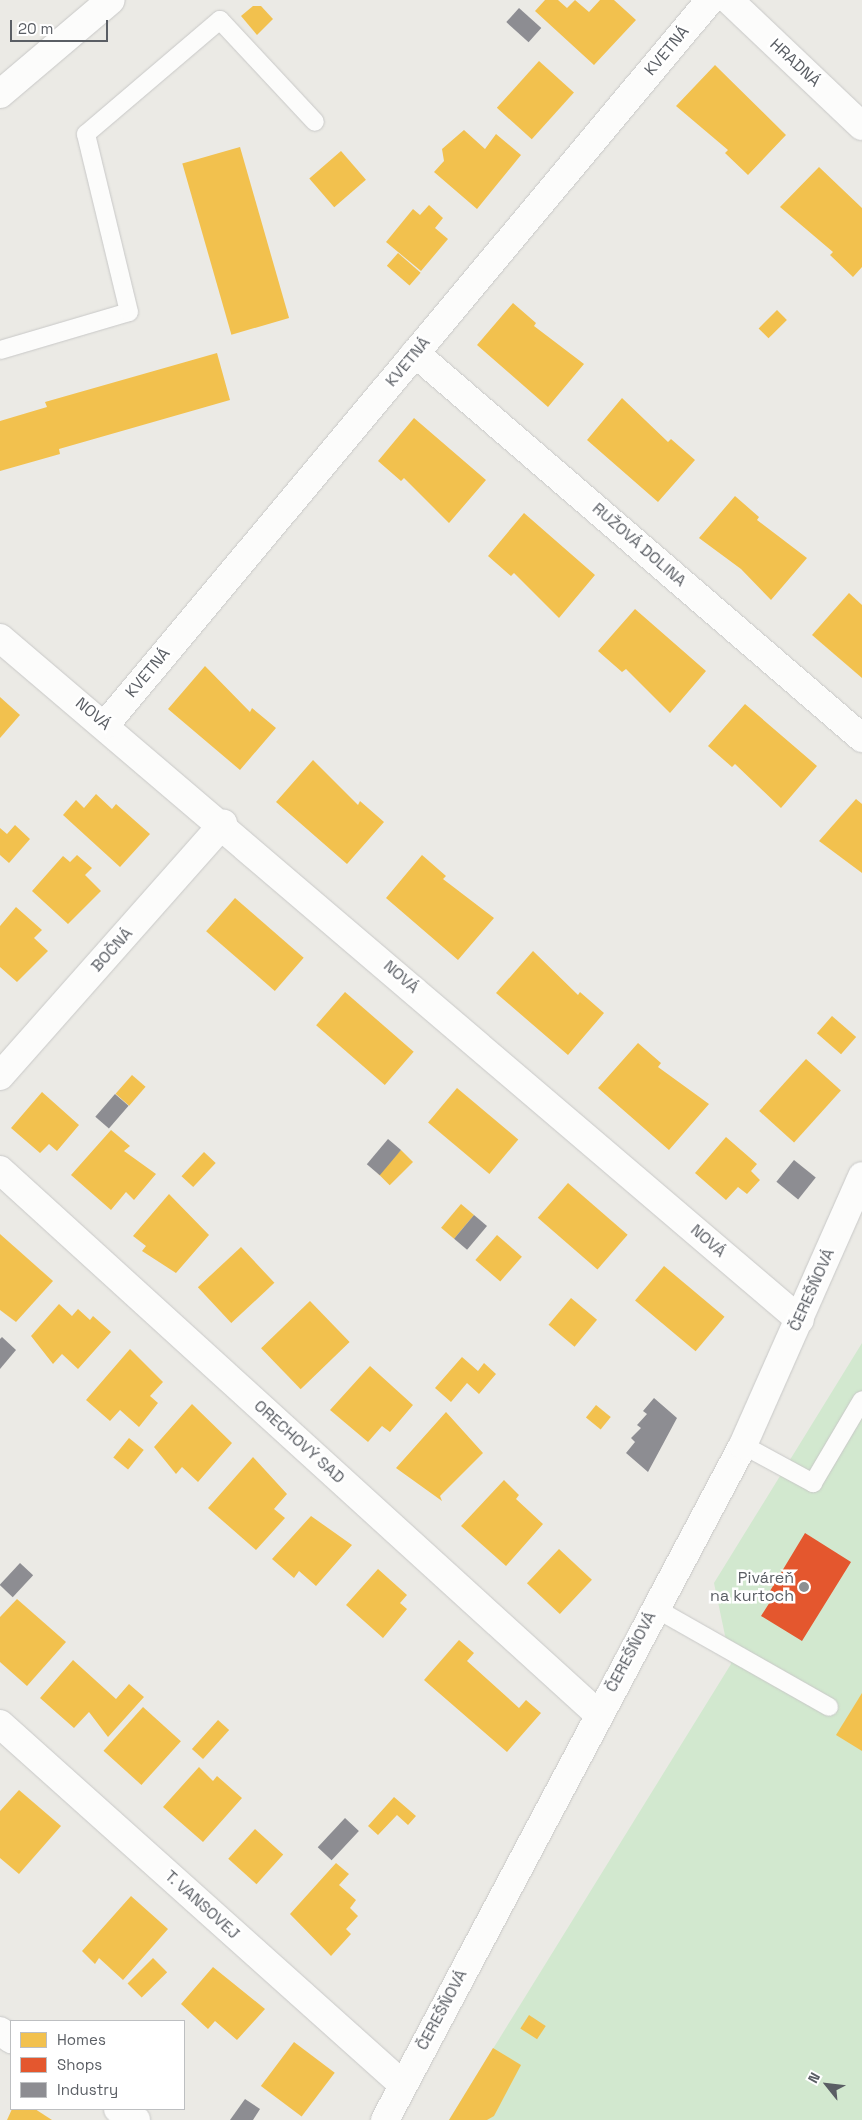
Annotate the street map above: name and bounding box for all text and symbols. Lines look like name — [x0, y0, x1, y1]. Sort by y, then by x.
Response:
scale bar — [12, 10, 110, 42]
text: 20 m — [18, 19, 53, 38]
street label: KVETNÁ — [641, 22, 693, 80]
street label: HRADNÁ — [766, 35, 824, 91]
street label: KVETNÁ — [382, 333, 434, 391]
street label: RUŽOVÁ DOLINA — [588, 499, 690, 591]
street label: KVETNÁ — [122, 644, 174, 702]
street label: NOVÁ — [71, 694, 115, 734]
street label: BOČNÁ — [87, 924, 137, 976]
street label: NOVÁ — [380, 957, 422, 997]
street label: NOVÁ — [687, 1221, 729, 1261]
street label: ČEREŠŇOVÁ — [785, 1246, 839, 1334]
street label: ORECHOVÝ SAD — [250, 1396, 348, 1488]
place label: Piváreň na kurtoch — [710, 1568, 794, 1606]
marker: Piváreň na kurtoch — [798, 1581, 810, 1593]
street label: ČEREŠŇOVÁ — [602, 1608, 660, 1696]
street label: T. VANSOVEJ — [160, 1866, 244, 1944]
street label: ČEREŠŇOVÁ — [413, 1966, 471, 2054]
legend — [10, 2020, 185, 2110]
text: Homes — [57, 2030, 106, 2049]
text: Shops — [57, 2055, 102, 2074]
north arrow — [802, 2060, 852, 2110]
text: N — [804, 2069, 824, 2086]
text: Industry — [57, 2080, 118, 2099]

